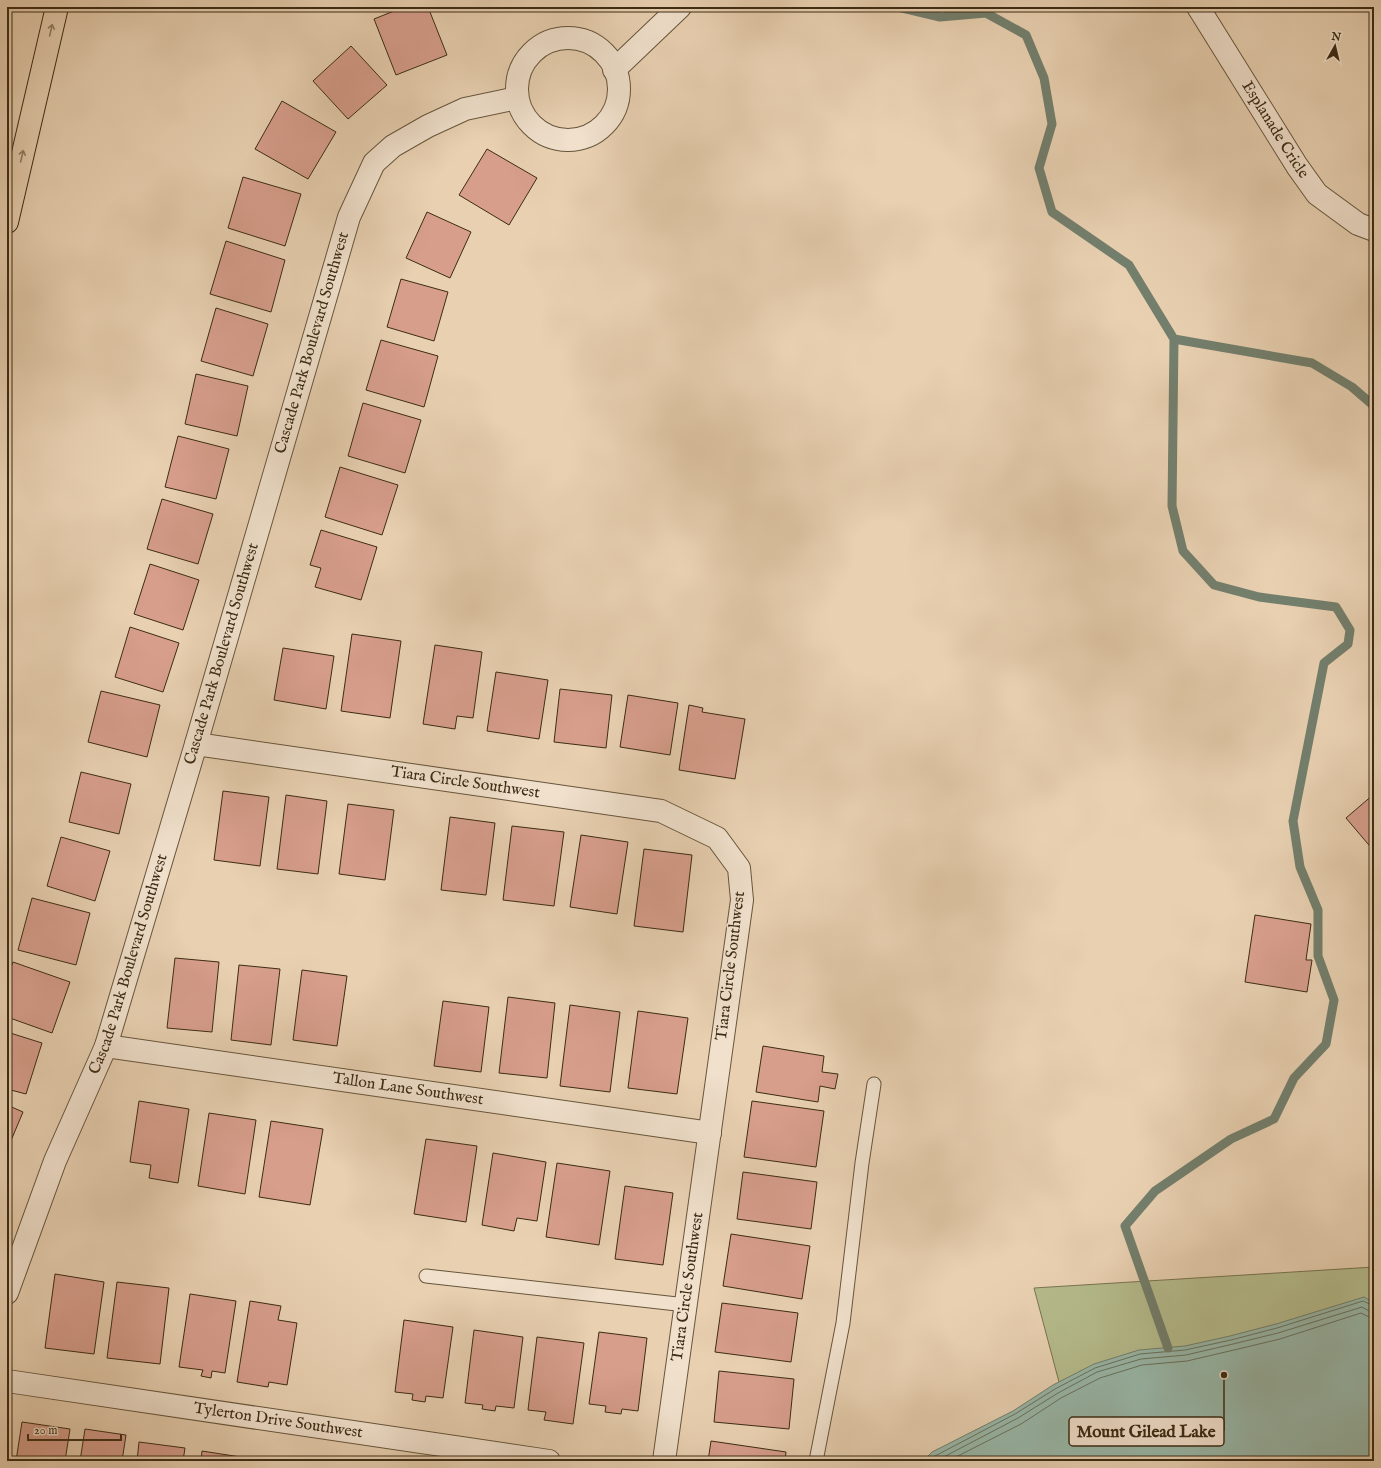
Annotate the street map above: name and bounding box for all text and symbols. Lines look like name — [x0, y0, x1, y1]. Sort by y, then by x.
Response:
one-way arrow — [48, 23, 56, 36]
north arrow — [1315, 26, 1355, 66]
text: N — [1330, 29, 1342, 45]
street label: Esplanade Cricle — [1237, 77, 1313, 183]
one-way arrow — [19, 150, 27, 163]
street label: Cascade Park Boulevard Southwest — [271, 229, 354, 456]
street label: Cascade Park Boulevard Southwest — [180, 540, 264, 767]
street label: Tiara Circle Southwest — [389, 762, 542, 803]
street label: Cascade Park Boulevard Southwest — [85, 851, 173, 1078]
street label: Tiara Circle Southwest — [712, 890, 750, 1042]
street label: Tallon Lane Southwest — [331, 1069, 485, 1110]
street label: Tiara Circle Southwest — [668, 1211, 708, 1363]
street label: Tylerton Drive Southwest — [192, 1399, 364, 1443]
scale bar — [28, 1416, 121, 1442]
callout: Mount Gilead Lake — [1069, 1417, 1224, 1446]
text: Mount Gilead Lake — [1076, 1422, 1216, 1443]
text: 20 m — [34, 1423, 57, 1438]

